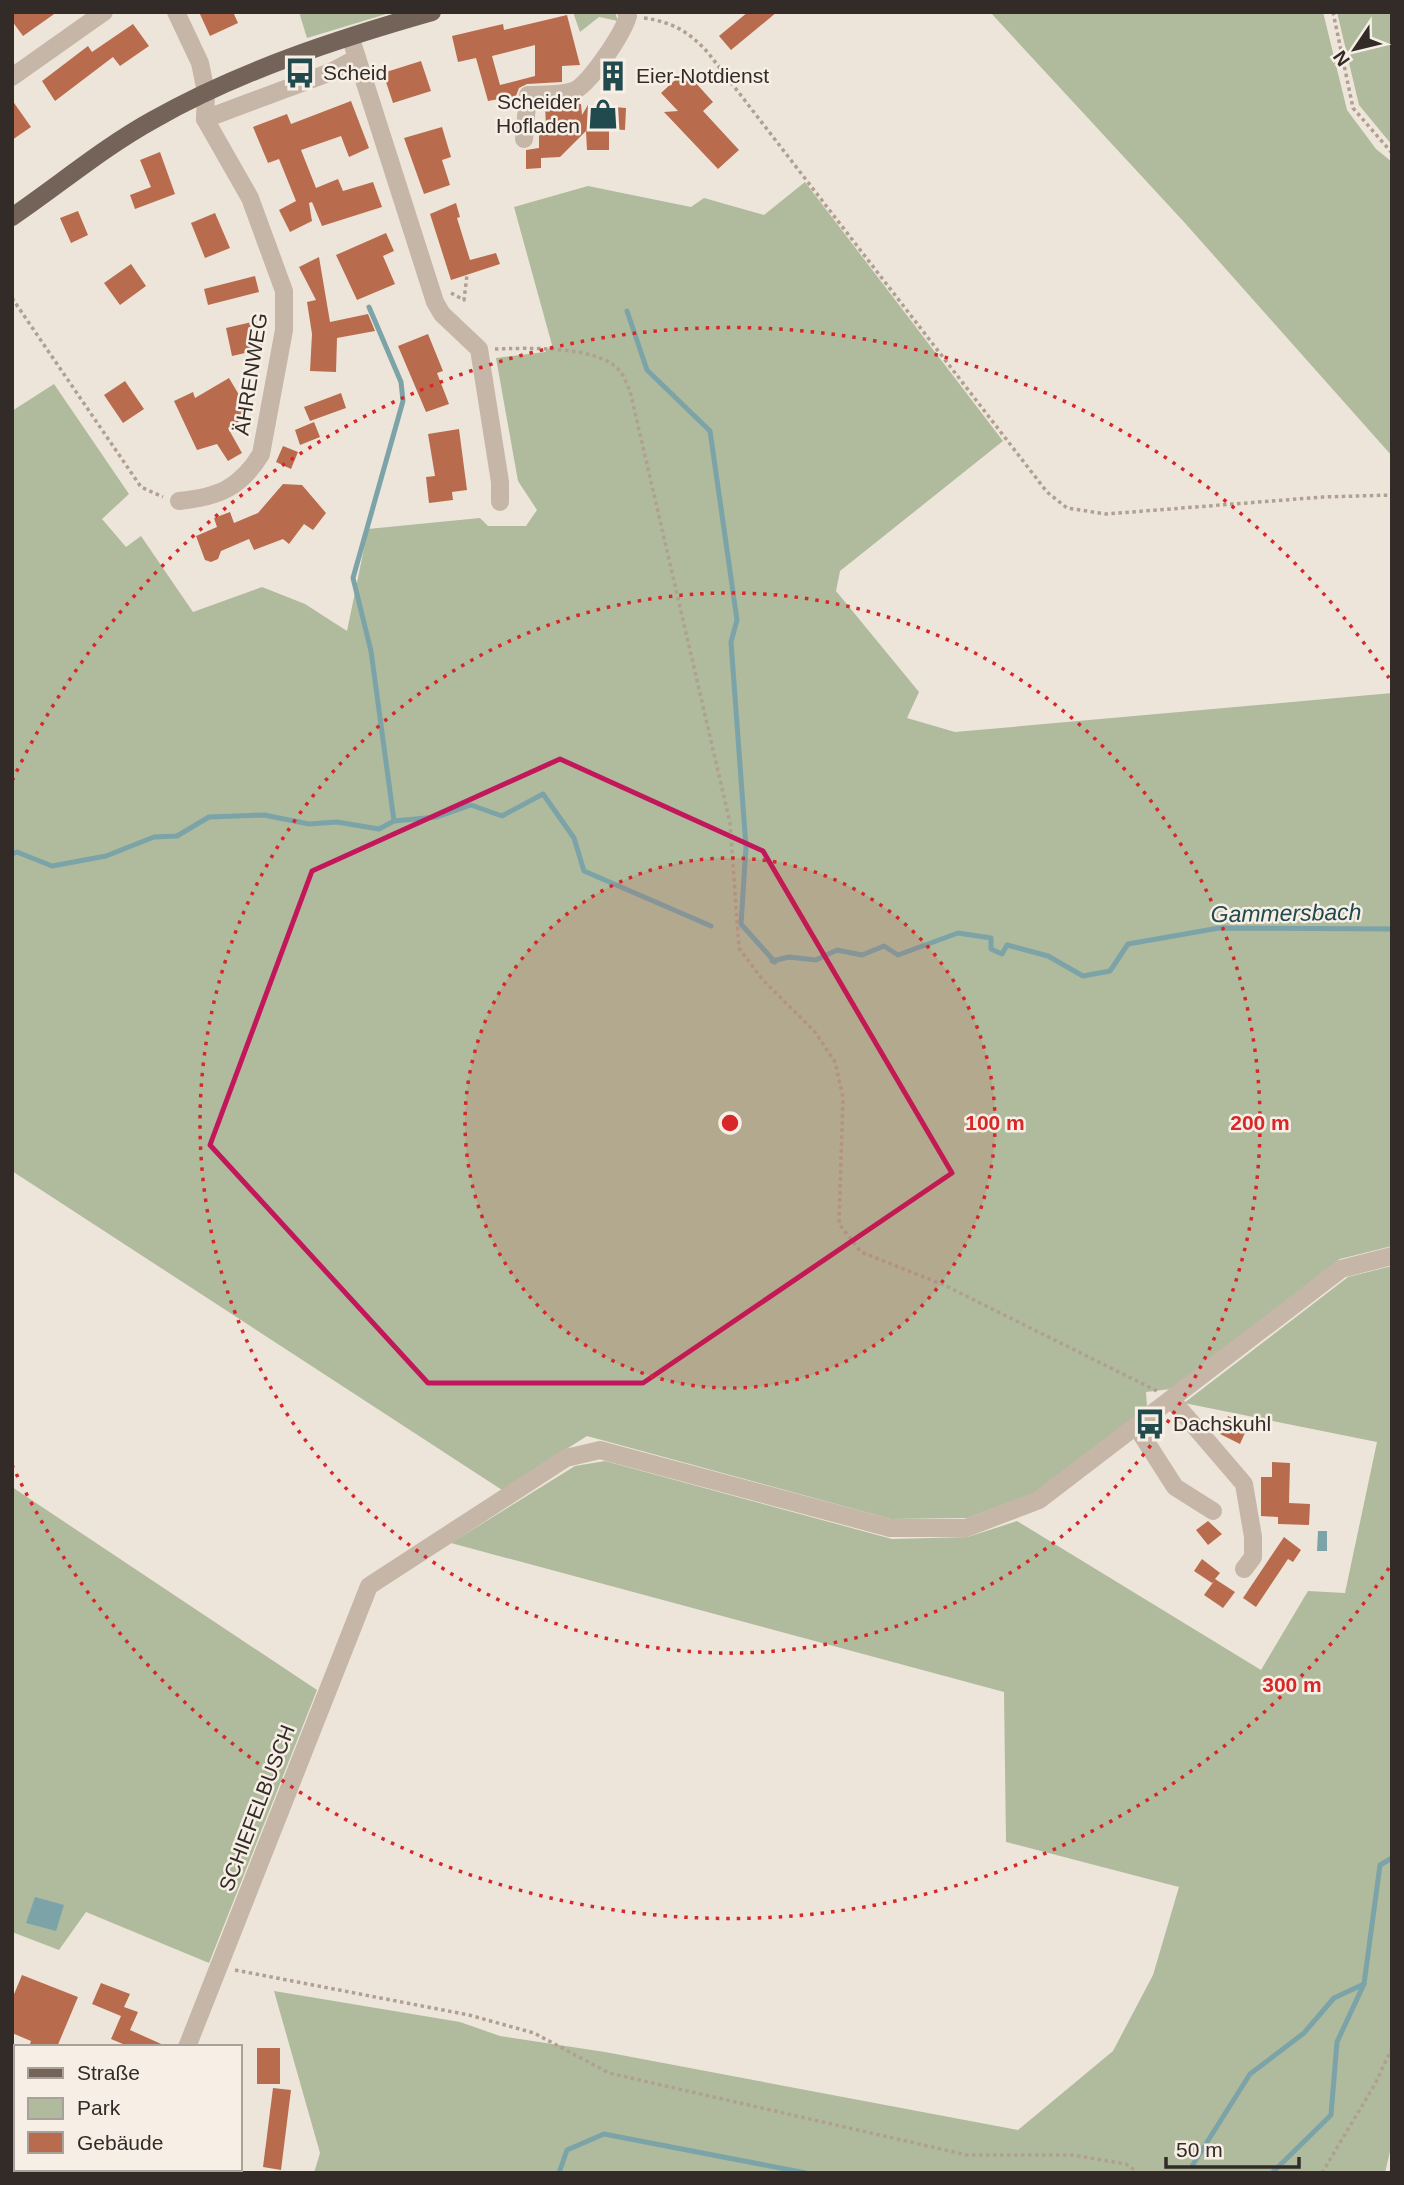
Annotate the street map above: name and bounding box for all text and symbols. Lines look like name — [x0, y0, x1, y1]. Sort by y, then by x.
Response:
north arrow — [1320, 14, 1390, 84]
text: N — [1329, 47, 1354, 70]
bus stop icon: Scheid — [283, 56, 317, 90]
building icon: Eier-Notdienst — [596, 59, 630, 93]
place label: Scheid — [323, 61, 387, 84]
place label: Eier-Notdienst — [636, 64, 769, 87]
place label: Scheider Hofladen — [496, 90, 580, 137]
shop icon: Scheider Hofladen — [586, 97, 620, 131]
street label: ÄHRENWEG — [229, 311, 272, 437]
water label: Gammersbach — [1210, 899, 1362, 927]
centre of rings — [718, 1111, 742, 1135]
text: 100 m — [965, 1111, 1025, 1134]
text: 200 m — [1230, 1111, 1290, 1134]
bus stop icon: Dachskuhl — [1133, 1407, 1167, 1441]
place label: Dachskuhl — [1173, 1412, 1271, 1435]
text: 300 m — [1262, 1673, 1322, 1696]
street label: SCHIEFELBUSCH — [214, 1721, 299, 1894]
legend — [14, 2045, 242, 2171]
text: Straße — [77, 2061, 140, 2084]
text: Park — [77, 2096, 121, 2119]
scale bar — [1166, 2126, 1299, 2170]
text: Gebäude — [77, 2131, 163, 2154]
text: 50 m — [1176, 2138, 1223, 2161]

